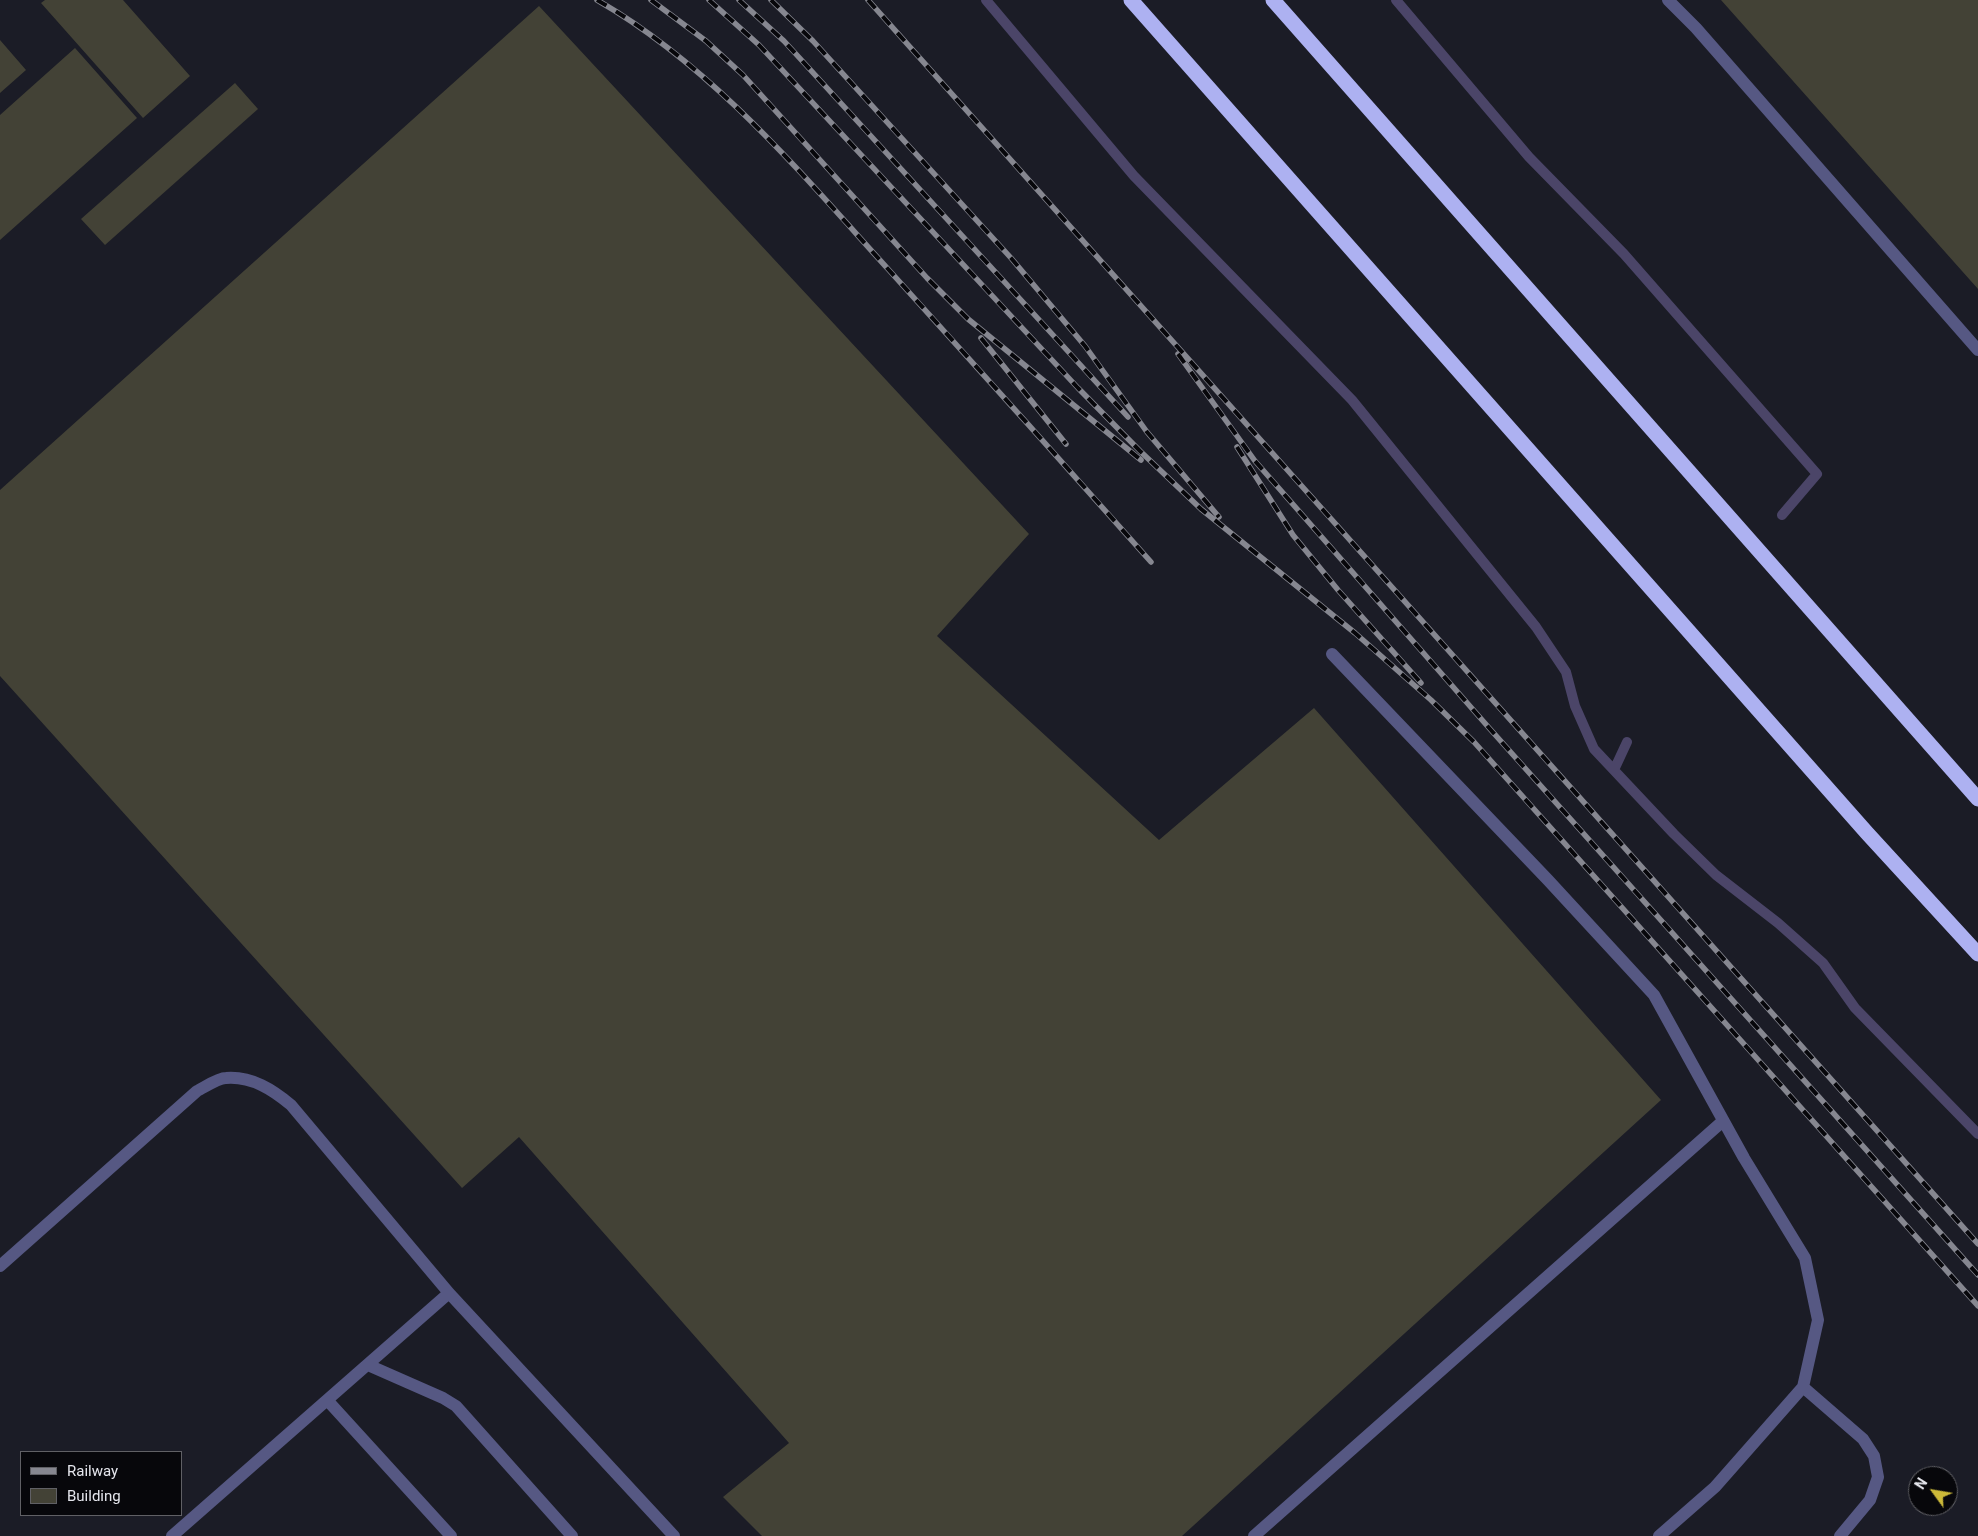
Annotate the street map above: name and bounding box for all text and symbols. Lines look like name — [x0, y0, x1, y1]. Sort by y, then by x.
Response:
legend — [20, 1451, 182, 1516]
text: Railway — [67, 1462, 118, 1480]
north arrow — [1908, 1466, 1958, 1516]
text: N — [1912, 1475, 1931, 1492]
text: Building — [67, 1487, 121, 1505]

